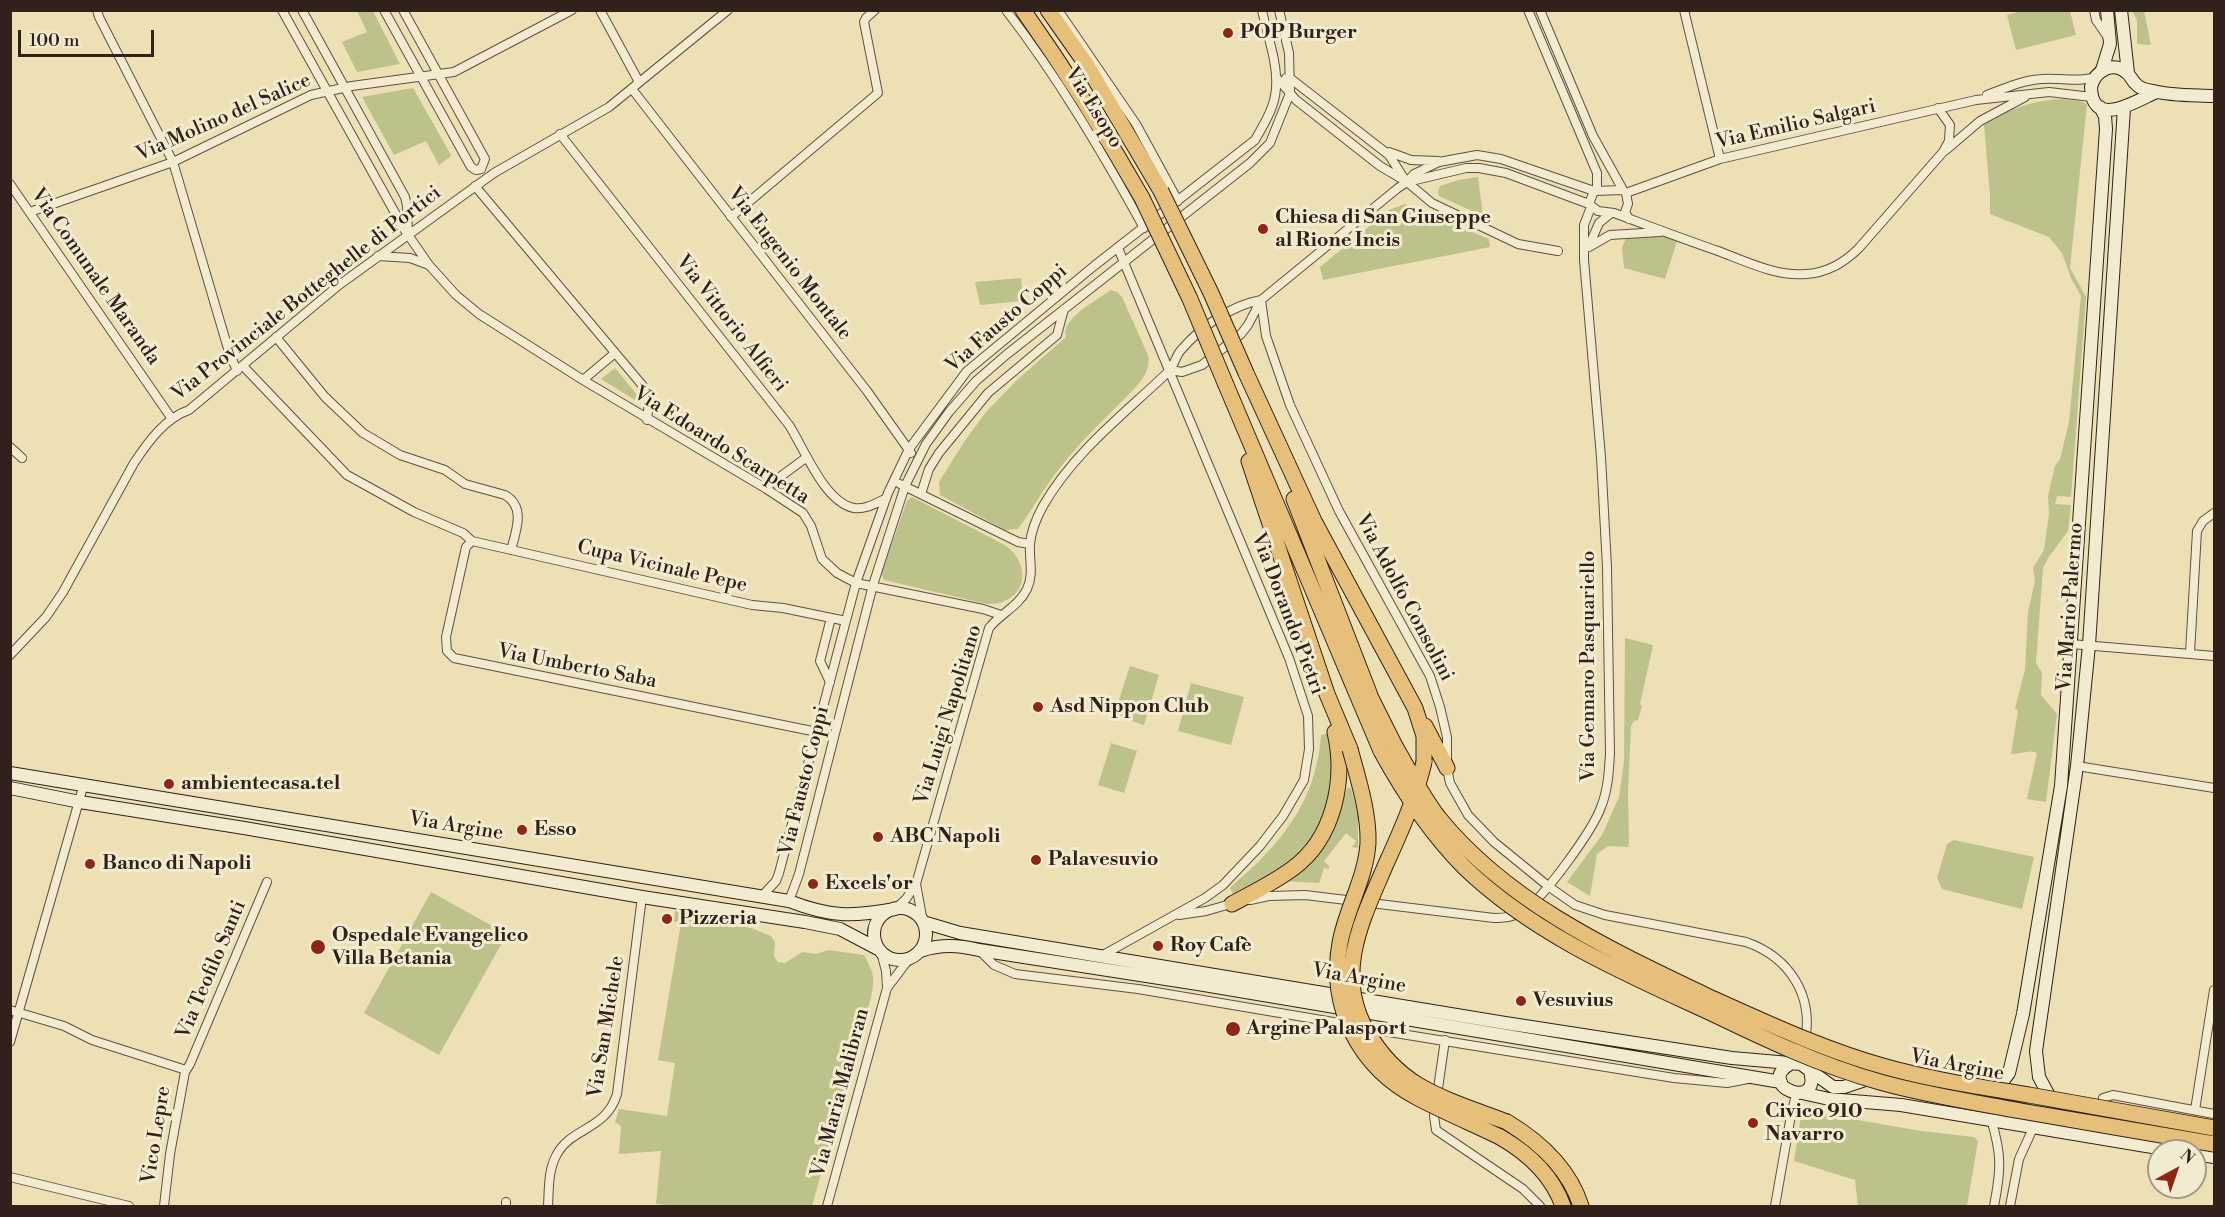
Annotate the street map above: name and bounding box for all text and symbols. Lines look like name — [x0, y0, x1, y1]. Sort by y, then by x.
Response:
scale bar — [21, 18, 158, 56]
place label: POP Burger — [1240, 21, 1357, 45]
marker: POP Burger — [1221, 26, 1235, 40]
text: 100 m — [29, 29, 80, 52]
street label: Via Esopo — [1059, 63, 1127, 153]
street label: Via Molino del Salice — [133, 69, 315, 167]
street label: Via Emilio Salgari — [1714, 95, 1878, 155]
street label: Via Provinciale Botteghelle di Portici — [168, 181, 446, 407]
street label: Via Eugenio Montale — [722, 183, 856, 345]
street label: Via Comunale Maranda — [25, 184, 165, 370]
place label: Chiesa di San Giuseppe al Rione Incis — [1275, 206, 1491, 253]
marker: Chiesa di San Giuseppe al Rione Incis — [1256, 222, 1270, 236]
street label: Via Vittorio Alfieri — [670, 251, 792, 397]
street label: Via Fausto Coppi — [941, 260, 1073, 378]
street label: Via Edoardo Scarpetta — [629, 382, 813, 510]
street label: Via Adolfo Consolini — [1350, 510, 1458, 686]
street label: Via Mario Palermo — [2053, 522, 2089, 692]
street label: Via Dorando Pietri — [1245, 530, 1329, 698]
street label: Cupa Vicinale Pepe — [575, 536, 749, 598]
street label: Via Gennaro Pasquariello — [1577, 551, 1601, 781]
street label: Via Luigi Napolitano — [910, 622, 988, 808]
street label: Via Umberto Saba — [495, 640, 659, 694]
place label: Asd Nippon Club — [1050, 695, 1209, 719]
marker: Asd Nippon Club — [1031, 700, 1045, 714]
street label: Via Fausto Coppi — [775, 704, 835, 858]
place label: ambientecasa.tel — [181, 772, 340, 796]
marker: ambientecasa.tel — [162, 777, 176, 791]
street label: Via Argine — [407, 808, 505, 846]
place label: Esso — [534, 818, 577, 842]
marker: Esso — [515, 823, 529, 837]
place label: ABC Napoli — [890, 825, 1000, 849]
marker: ABC Napoli — [871, 830, 885, 844]
place label: Palavesuvio — [1048, 848, 1158, 872]
place label: Banco di Napoli — [102, 852, 251, 876]
marker: Palavesuvio — [1029, 853, 1043, 867]
marker: Banco di Napoli — [83, 857, 97, 871]
place label: Excels'or — [825, 872, 913, 896]
marker: Excels'or — [806, 877, 820, 891]
street label: Via Teofilo Santi — [172, 897, 252, 1043]
place label: Pizzeria — [679, 907, 757, 931]
marker: Pizzeria — [660, 912, 674, 926]
place label: Ospedale Evangelico Villa Betania — [332, 924, 529, 971]
place label: Roy Cafè — [1170, 934, 1252, 958]
marker: Ospedale Evangelico Villa Betania — [309, 938, 327, 956]
marker: Roy Cafè — [1151, 939, 1165, 953]
street label: Via San Michele — [584, 954, 630, 1100]
street label: Via Argine — [1310, 959, 1408, 999]
place label: Vesuvius — [1533, 989, 1613, 1013]
marker: Vesuvius — [1514, 994, 1528, 1008]
street label: Via Maria Malibran — [807, 1006, 875, 1180]
place label: Argine Palasport — [1246, 1017, 1406, 1041]
marker: Argine Palasport — [1224, 1020, 1242, 1038]
street label: Via Argine — [1908, 1045, 2006, 1087]
street label: Vico Lepre — [137, 1084, 177, 1186]
place label: Civico 910 Navarro — [1765, 1100, 1863, 1147]
marker: Civico 910 Navarro — [1746, 1116, 1760, 1130]
north arrow — [2147, 1139, 2207, 1199]
text: N — [2176, 1145, 2199, 1168]

